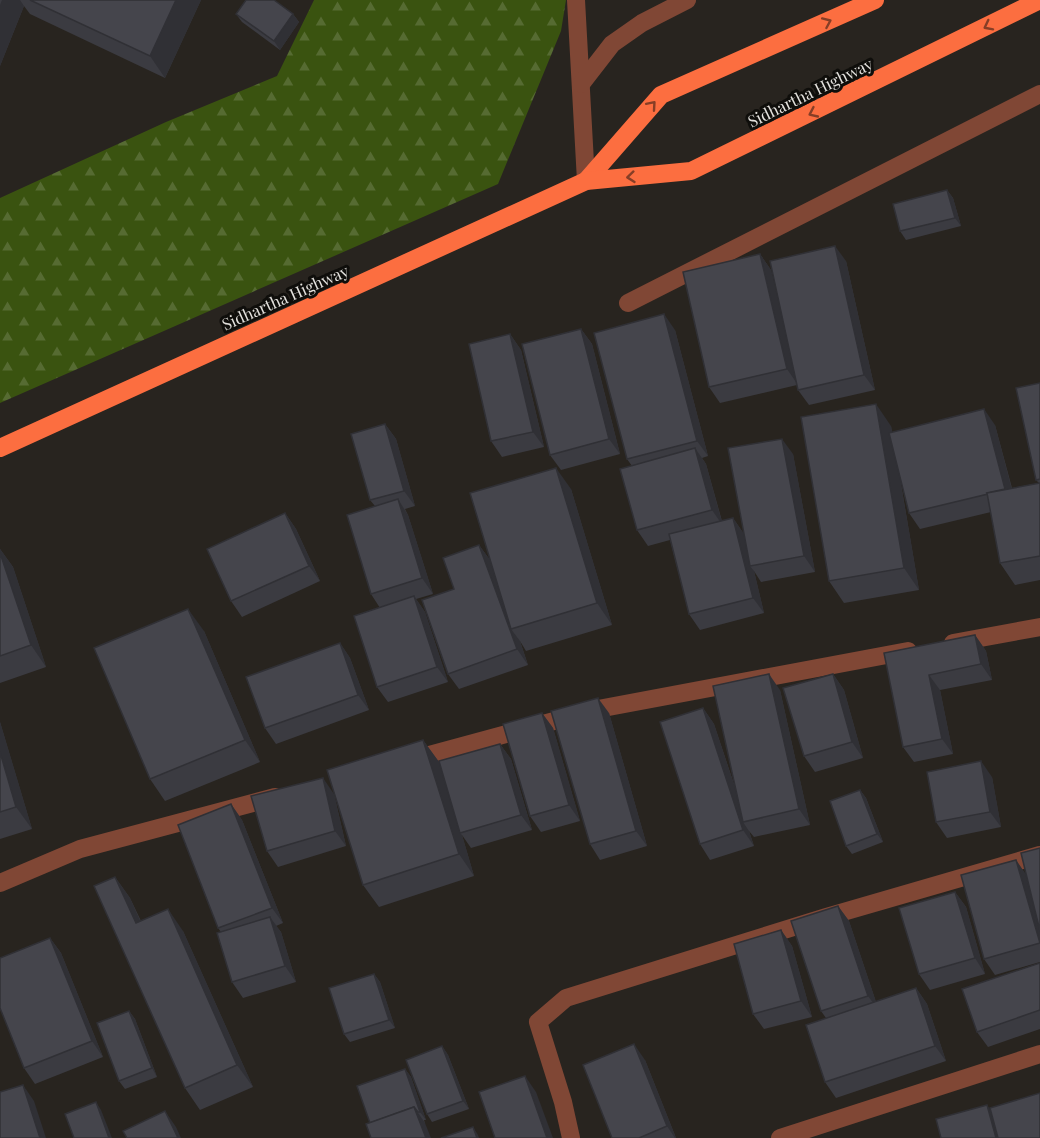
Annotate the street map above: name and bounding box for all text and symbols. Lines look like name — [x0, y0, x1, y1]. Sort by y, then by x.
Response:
one-way arrow — [820, 17, 831, 29]
one-way arrow — [983, 19, 994, 31]
street label: Sidhartha Highway — [744, 53, 876, 131]
one-way arrow — [645, 101, 656, 112]
one-way arrow — [808, 106, 819, 118]
one-way arrow — [627, 170, 636, 183]
street label: Sidhartha Highway — [218, 260, 352, 334]

